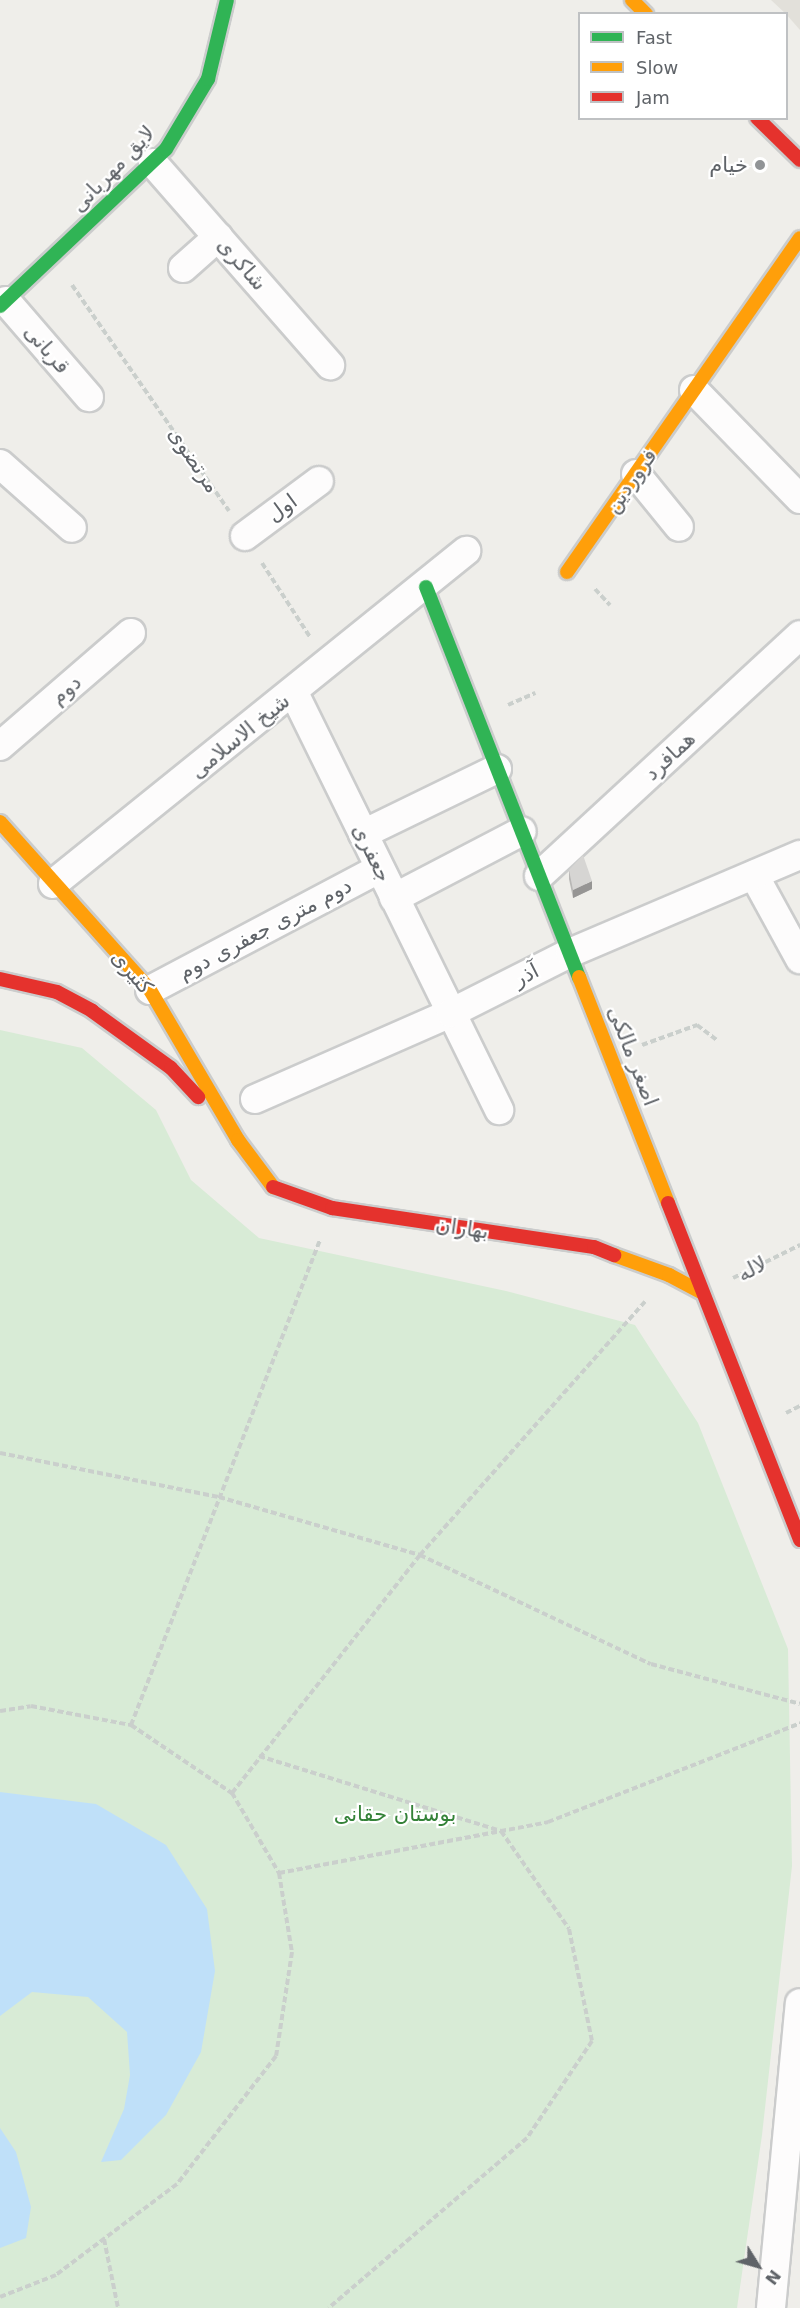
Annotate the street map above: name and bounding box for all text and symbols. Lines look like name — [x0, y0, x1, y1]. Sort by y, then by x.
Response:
legend — [578, 12, 788, 120]
text: Fast — [636, 27, 672, 48]
text: Slow — [636, 57, 678, 78]
text: Jam — [636, 87, 670, 108]
street label: لایق مهربانی — [66, 121, 160, 217]
place label: خیام — [709, 152, 748, 178]
marker: خیام — [753, 158, 767, 172]
street label: شاکری — [212, 232, 272, 296]
street label: قربانی — [19, 319, 75, 379]
street label: مرتضوی — [163, 422, 225, 498]
street label: فروردین — [600, 444, 662, 518]
street label: اول — [262, 489, 302, 527]
street label: دوم — [45, 670, 87, 710]
street label: شیخ الاسلامی — [185, 688, 295, 784]
street label: همافرد — [639, 726, 701, 786]
street label: جعفری — [347, 820, 397, 886]
street label: دوم متری جعفری دوم — [174, 873, 356, 985]
street label: کثیری — [106, 945, 158, 999]
street label: آذر — [509, 958, 543, 992]
street label: اصغر مالکی — [602, 1002, 664, 1110]
street label: بهاران — [434, 1212, 490, 1244]
street label: لاله — [733, 1251, 771, 1287]
park label: بوستان حقانی — [334, 1801, 456, 1827]
north arrow — [728, 2236, 788, 2296]
text: N — [761, 2266, 784, 2288]

